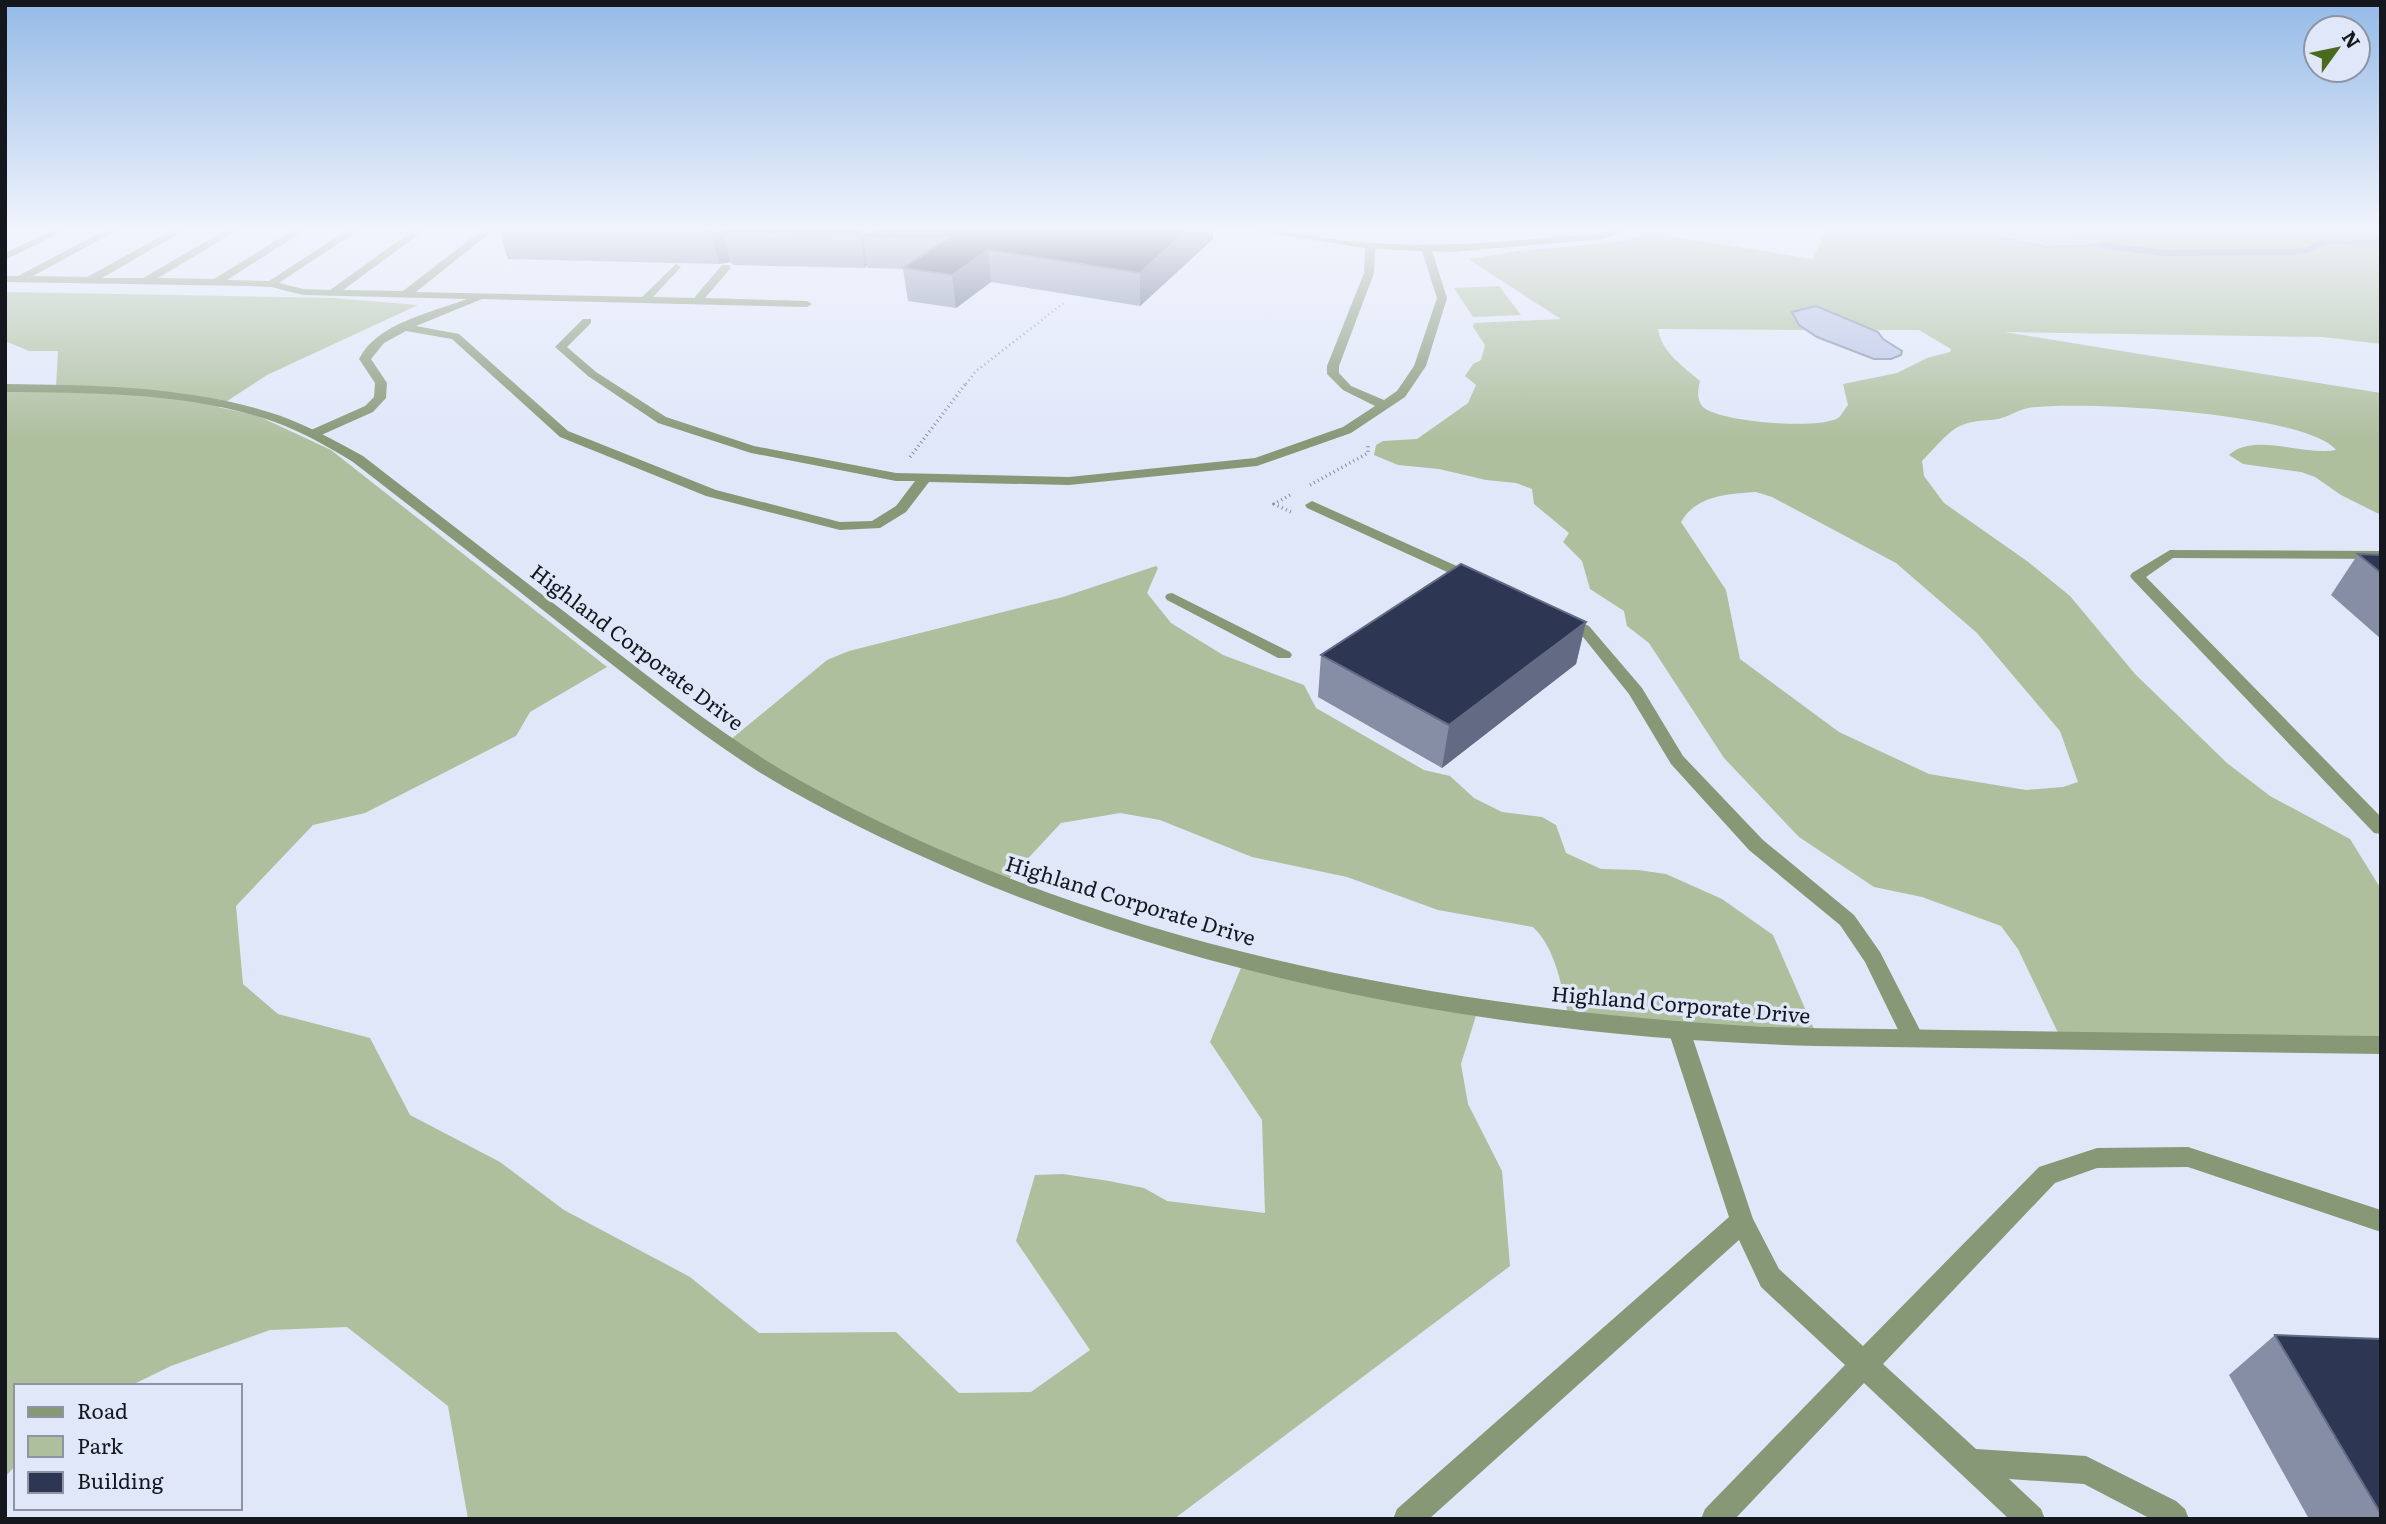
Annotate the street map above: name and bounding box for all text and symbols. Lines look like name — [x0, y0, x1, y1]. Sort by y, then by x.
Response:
north arrow — [2302, 14, 2372, 84]
text: N — [2336, 25, 2368, 54]
street label: Highland Corporate Drive — [525, 555, 751, 737]
street label: Highland Corporate Drive — [1002, 846, 1260, 952]
street label: Highland Corporate Drive — [1550, 976, 1812, 1030]
legend — [14, 1384, 242, 1510]
text: Road — [77, 1394, 128, 1425]
text: Park — [77, 1429, 123, 1460]
text: Building — [77, 1464, 164, 1495]

